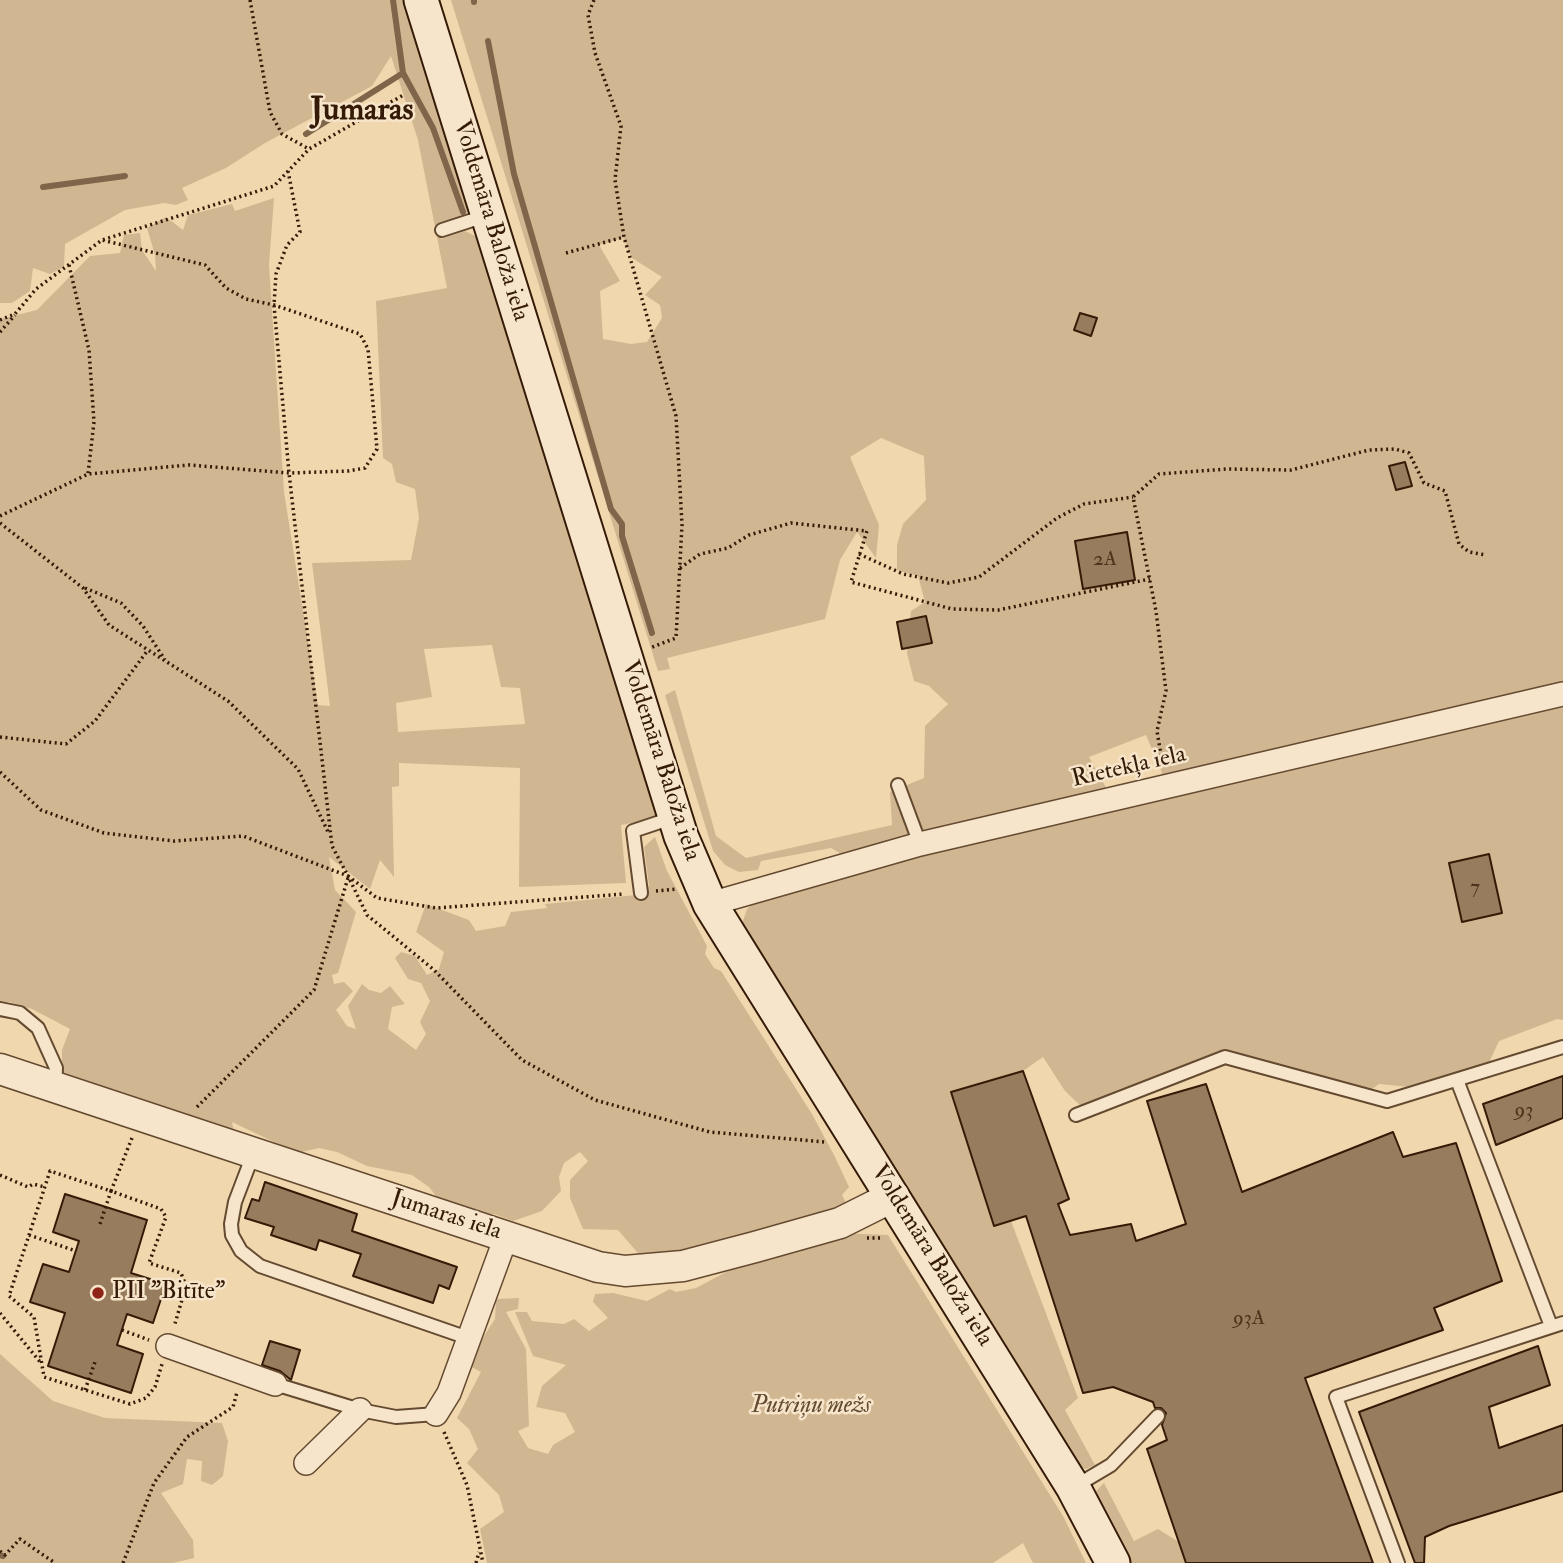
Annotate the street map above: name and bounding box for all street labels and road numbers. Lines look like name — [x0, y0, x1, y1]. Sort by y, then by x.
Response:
street label: Voldemāra Baloža iela — [446, 117, 534, 325]
street label: Voldemāra Baloža iela — [614, 657, 706, 865]
street label: Rietekļa iela — [1069, 741, 1189, 795]
street label: Voldemāra Baloža iela — [863, 1160, 999, 1352]
street label: Jumaras iela — [387, 1185, 505, 1247]

